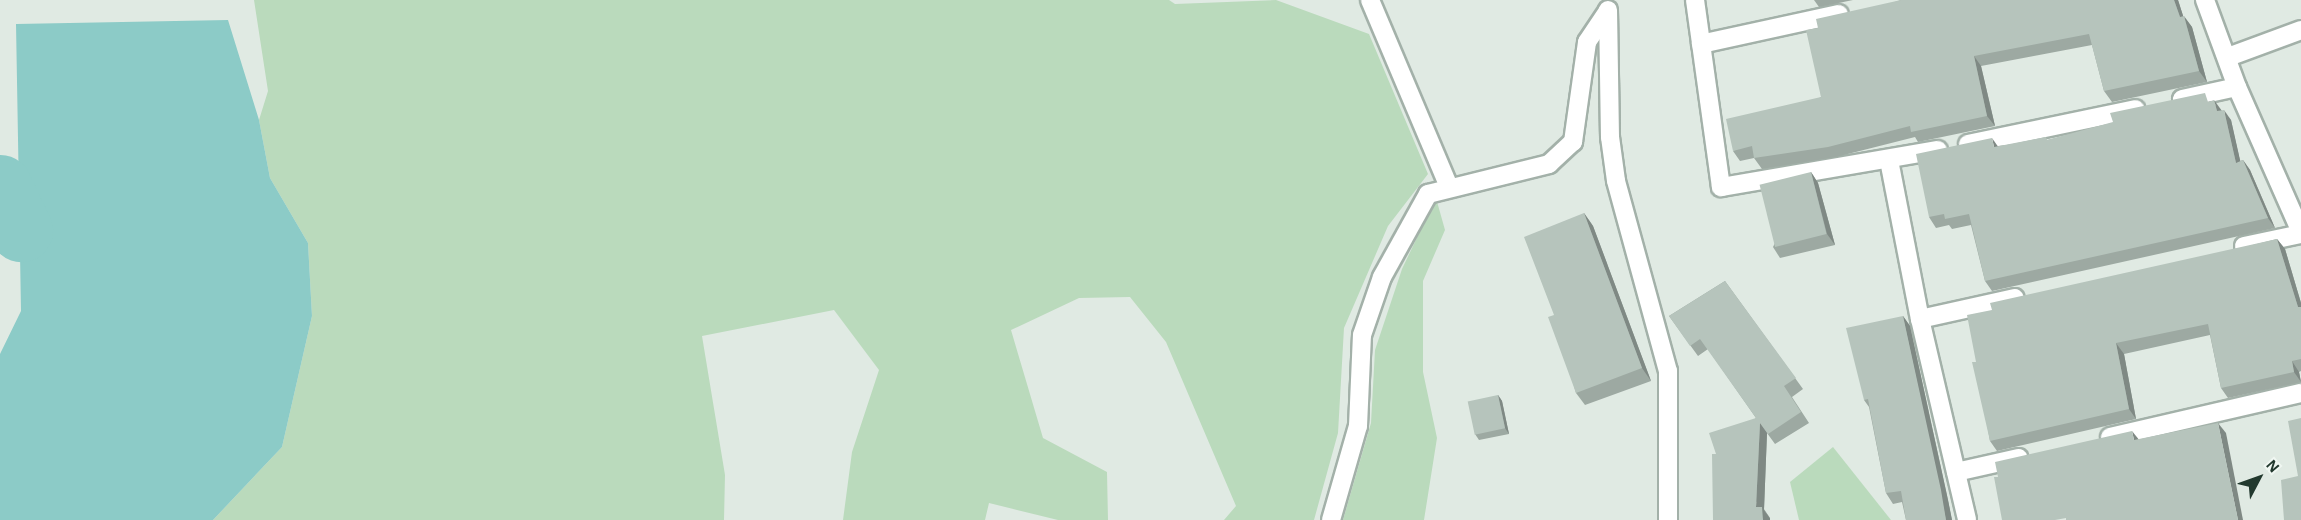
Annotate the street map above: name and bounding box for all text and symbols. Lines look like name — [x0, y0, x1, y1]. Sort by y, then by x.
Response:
north arrow — [2229, 448, 2289, 508]
text: N — [2263, 457, 2282, 476]

